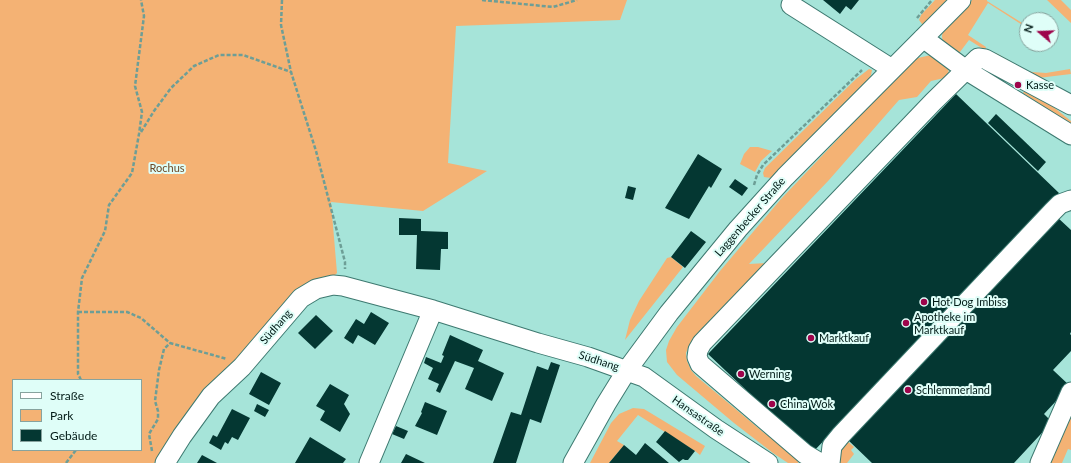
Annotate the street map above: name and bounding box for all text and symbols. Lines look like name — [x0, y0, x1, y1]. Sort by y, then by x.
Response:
north arrow — [1019, 12, 1059, 52]
text: N — [1021, 22, 1036, 34]
place label: Kasse — [1026, 78, 1054, 92]
marker: Kasse — [1013, 80, 1023, 90]
park label: Rochus — [149, 161, 185, 175]
street label: Laggenbecker Straße — [712, 175, 788, 259]
place label: Hot Dog Imbiss — [932, 295, 1007, 309]
marker: Hot Dog Imbiss — [919, 297, 929, 307]
street label: Südhang — [257, 307, 295, 347]
place label: Apotheke im Marktkauf — [914, 310, 975, 336]
marker: Apotheke im Marktkauf — [901, 318, 911, 328]
place label: Marktkauf — [819, 331, 869, 345]
marker: Marktkauf — [806, 333, 816, 343]
street label: Südhang — [577, 348, 621, 374]
place label: Werning — [749, 367, 790, 381]
marker: Werning — [736, 369, 746, 379]
legend — [12, 379, 142, 451]
place label: Schlemmerland — [916, 383, 990, 397]
marker: Schlemmerland — [903, 385, 913, 395]
text: Straße — [50, 388, 84, 403]
street label: Hansastraße — [669, 393, 727, 439]
place label: China Wok — [780, 397, 833, 411]
marker: China Wok — [767, 399, 777, 409]
text: Park — [50, 408, 73, 423]
text: Gebäude — [50, 428, 97, 443]

